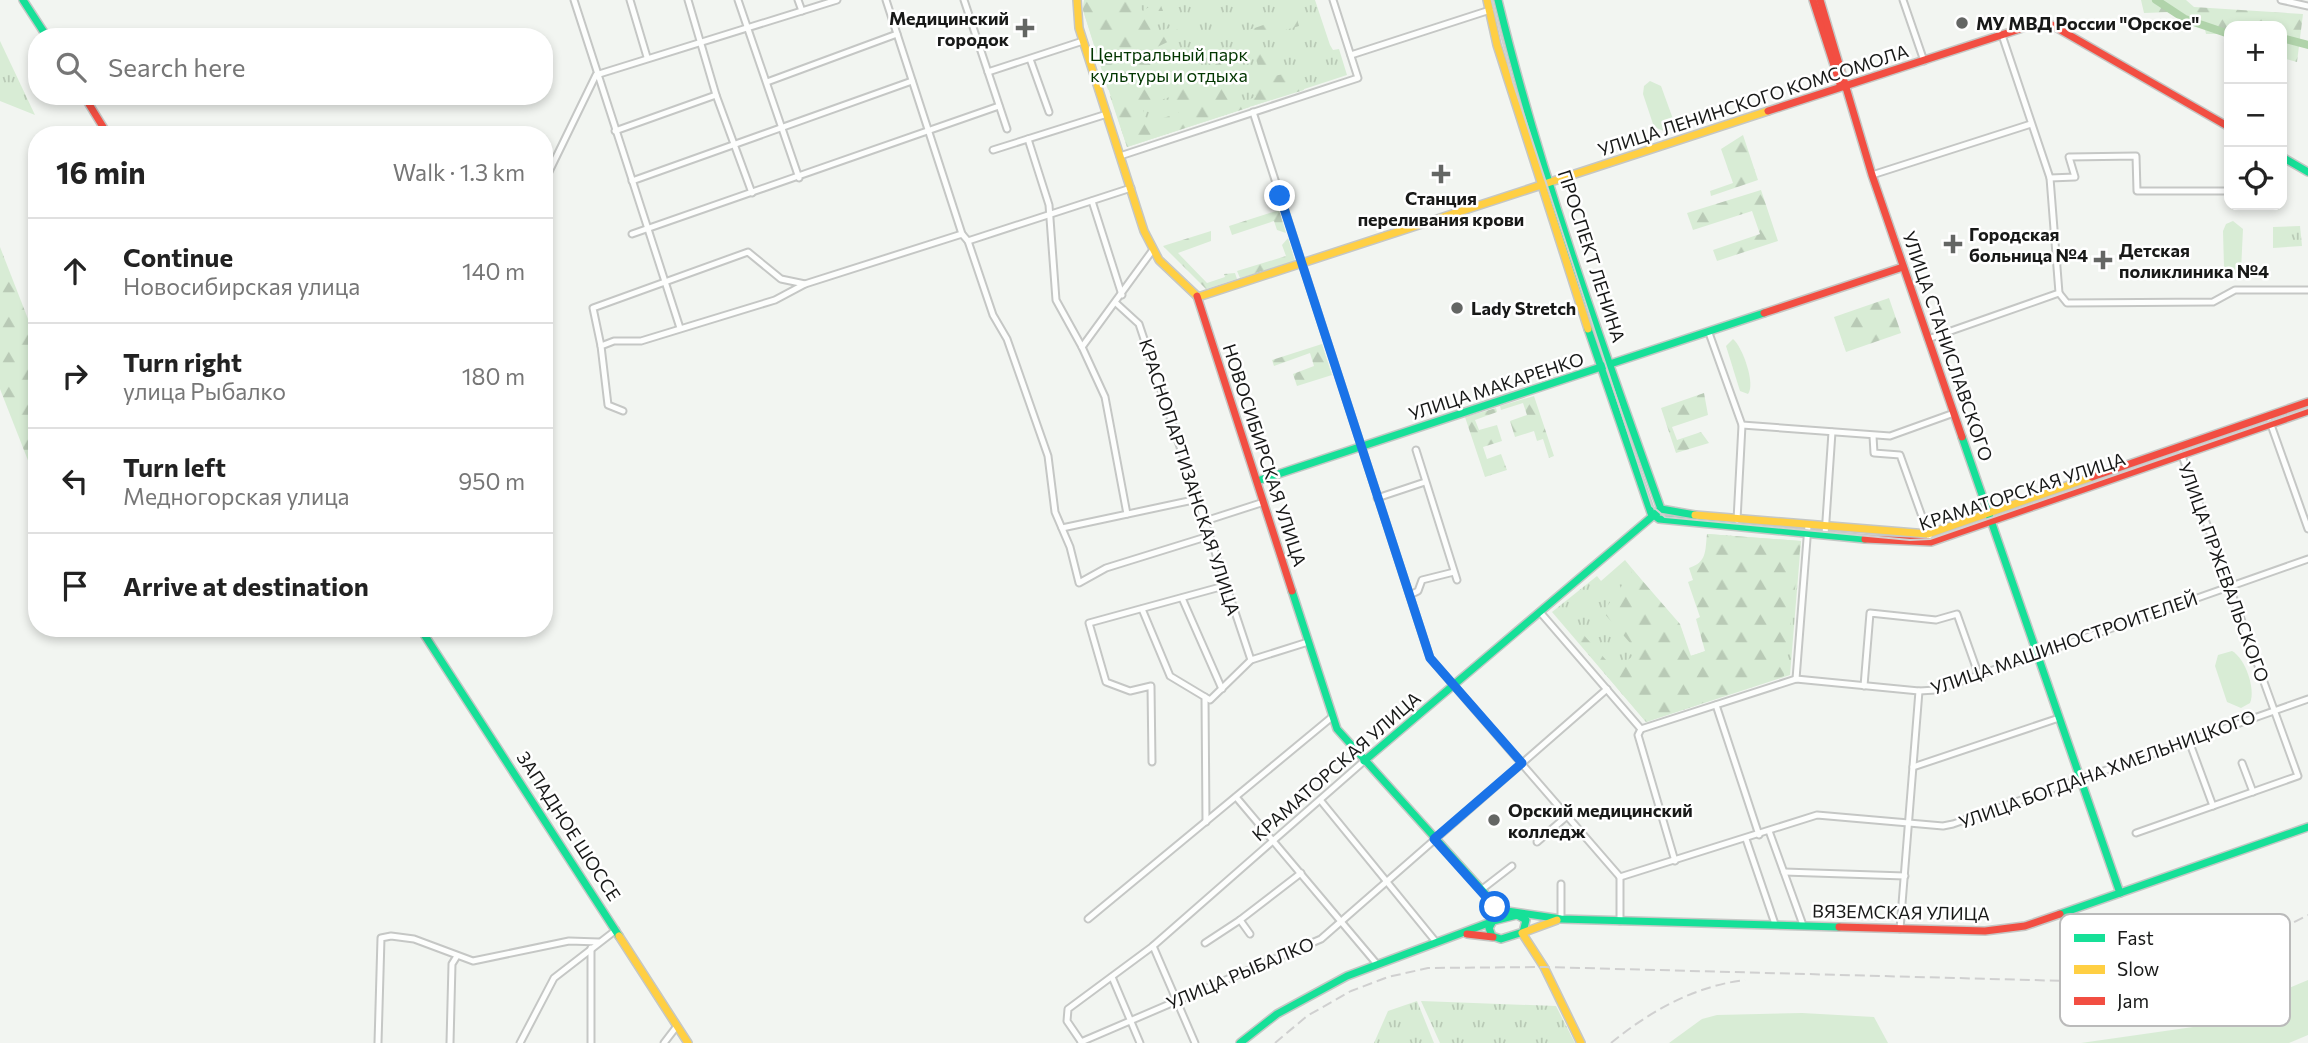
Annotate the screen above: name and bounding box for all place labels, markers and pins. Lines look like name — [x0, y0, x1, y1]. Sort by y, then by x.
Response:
place label: Медицинский городок — [889, 7, 1010, 50]
place label: МУ МВД России "Орское" — [1976, 12, 2199, 34]
marker: МУ МВД России "Орское" — [1954, 15, 1970, 31]
marker: Медицинский городок — [1015, 18, 1035, 38]
marker: Станция переливания крови — [1431, 164, 1451, 184]
place label: Станция переливания крови — [1358, 187, 1524, 230]
place label: Городская больница №4 — [1969, 223, 2088, 266]
marker: Городская больница №4 — [1943, 234, 1963, 254]
place label: Детская поликлиника №4 — [2119, 239, 2269, 282]
marker: Детская поликлиника №4 — [2093, 250, 2113, 270]
place label: Lady Stretch — [1471, 297, 1576, 319]
marker: Lady Stretch — [1449, 300, 1465, 316]
place label: Орский медицинский колледж — [1508, 799, 1693, 842]
marker: Орский медицинский колледж — [1486, 812, 1502, 828]

